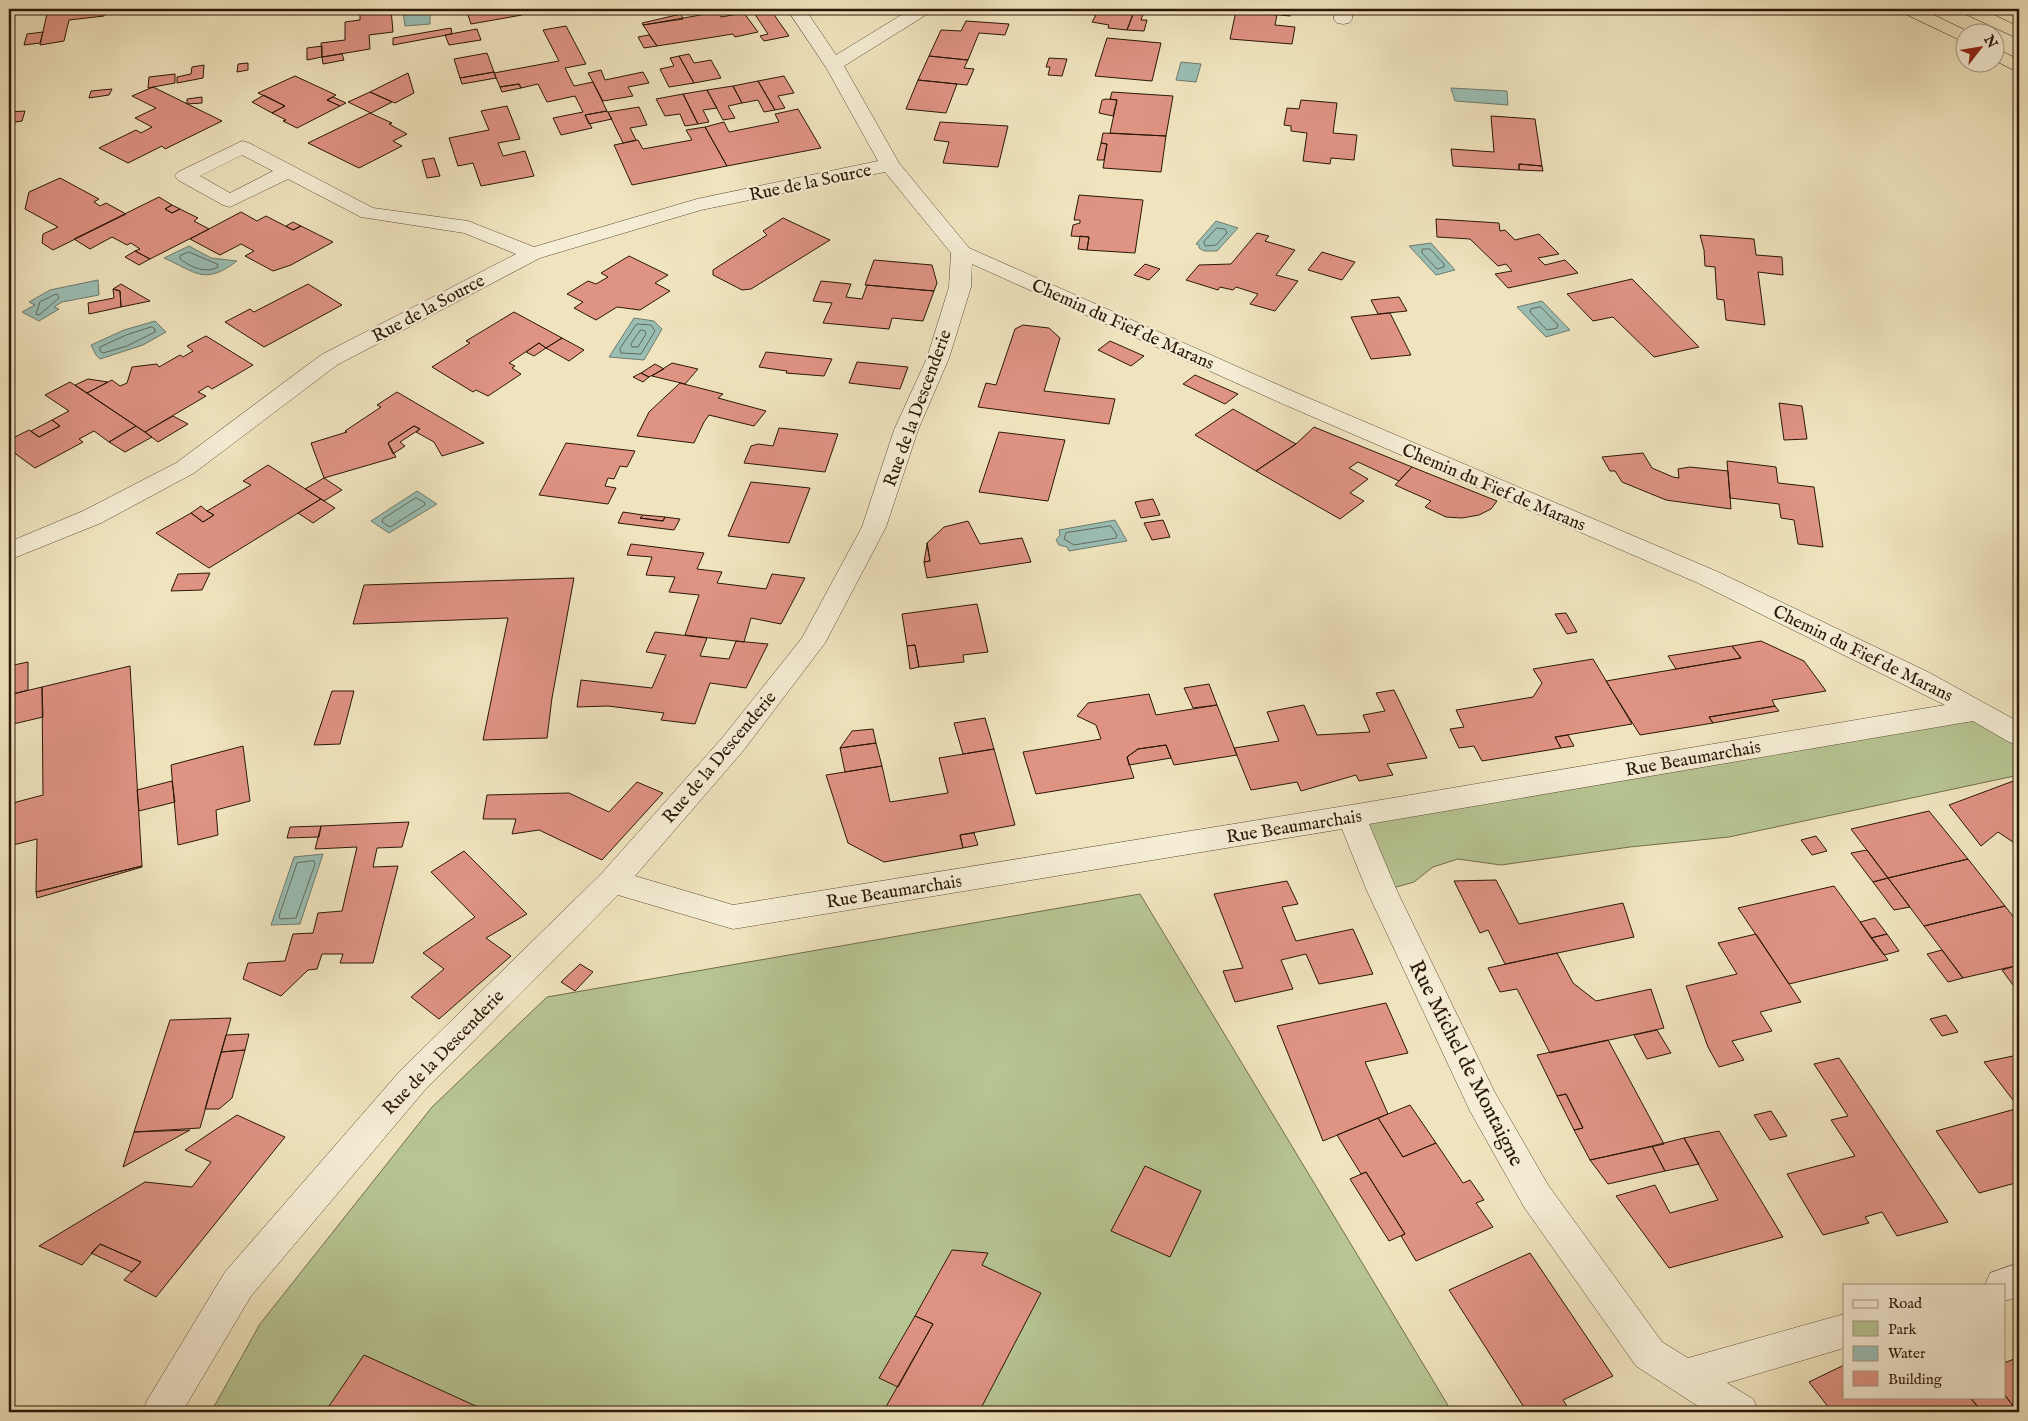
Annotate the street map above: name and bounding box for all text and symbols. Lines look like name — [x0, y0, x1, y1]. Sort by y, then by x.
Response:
north arrow — [1956, 22, 2006, 72]
text: N — [1979, 31, 2001, 52]
street label: Rue de la Source — [747, 159, 874, 208]
street label: Rue de la Source — [368, 270, 489, 349]
street label: Chemin du Fief de Marans — [1028, 275, 1217, 376]
street label: Rue de la Descenderie — [879, 327, 958, 490]
street label: Chemin du Fief de Marans — [1398, 439, 1589, 538]
street label: Chemin du Fief de Marans — [1769, 601, 1956, 708]
street label: Rue de la Descenderie — [658, 687, 782, 829]
street label: Rue Beaumarchais — [1624, 736, 1763, 783]
street label: Rue Beaumarchais — [1225, 805, 1364, 850]
street label: Rue Beaumarchais — [825, 870, 964, 915]
street label: Rue Michel de Montaigne — [1402, 956, 1530, 1172]
street label: Rue de la Descenderie — [378, 985, 510, 1121]
legend — [1843, 1284, 2006, 1398]
text: Road — [1888, 1294, 1923, 1313]
text: Park — [1888, 1320, 1918, 1339]
text: Water — [1888, 1344, 1926, 1363]
text: Building — [1888, 1370, 1943, 1389]

